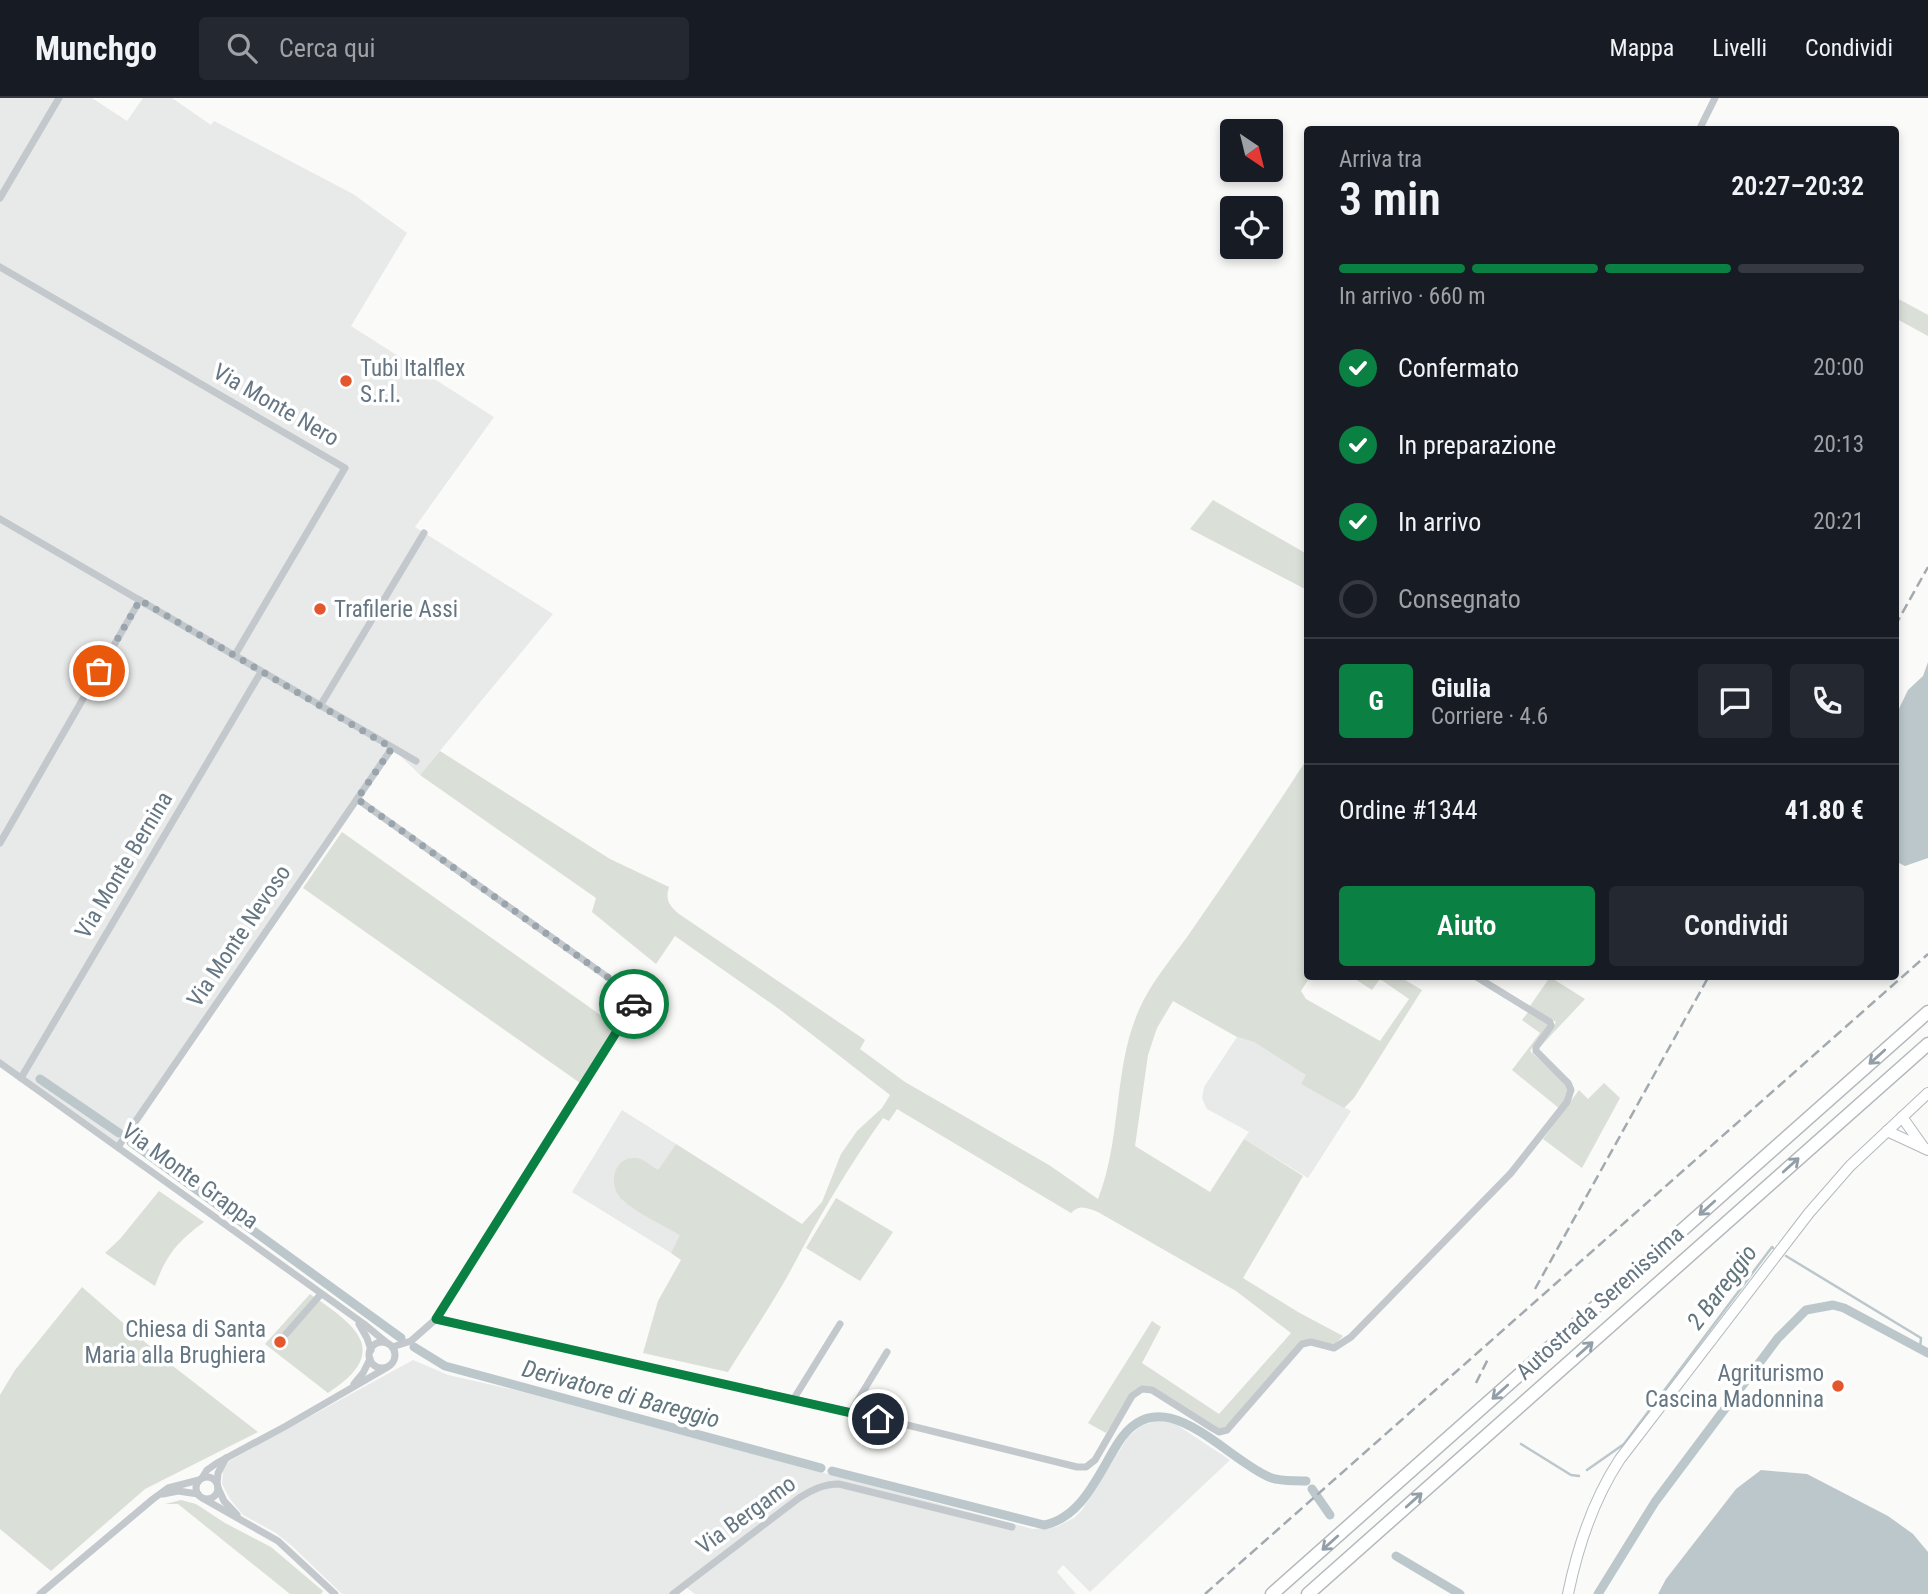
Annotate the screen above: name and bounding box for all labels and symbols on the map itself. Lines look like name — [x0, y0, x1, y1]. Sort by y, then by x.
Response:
north arrow — [1220, 119, 1283, 182]
place label: Tubi Italflex S.r.l. — [360, 355, 465, 408]
street label: Via Monte Nero — [208, 358, 344, 452]
marker: Tubi Italflex S.r.l. — [338, 373, 354, 389]
place label: Trafilerie Assi — [334, 596, 458, 623]
marker: Trafilerie Assi — [312, 601, 328, 617]
pin — [69, 641, 129, 701]
street label: Via Monte Bernina — [70, 787, 178, 943]
street label: Via Monte Nevoso — [182, 860, 296, 1012]
courier — [599, 969, 669, 1039]
one-way arrow — [1868, 1049, 1886, 1065]
street label: Via Monte Grappa — [116, 1117, 264, 1235]
one-way arrow — [1782, 1158, 1800, 1174]
one-way arrow — [1698, 1200, 1716, 1216]
street label: Autostrada Serenissima — [1511, 1221, 1689, 1385]
water label: 2 Bareggio — [1681, 1239, 1763, 1335]
place label: Chiesa di Santa Maria alla Brughiera — [84, 1316, 266, 1369]
marker: Chiesa di Santa Maria alla Brughiera — [272, 1334, 288, 1350]
one-way arrow — [1575, 1341, 1593, 1357]
water label: Derivatore di Bareggio — [519, 1354, 723, 1434]
place label: Agriturismo Cascina Madonnina — [1645, 1360, 1824, 1413]
marker: Agriturismo Cascina Madonnina — [1830, 1378, 1846, 1394]
one-way arrow — [1491, 1384, 1509, 1400]
pin — [848, 1389, 908, 1449]
street label: Via Bergamo — [691, 1470, 801, 1560]
one-way arrow — [1405, 1492, 1423, 1508]
one-way arrow — [1321, 1535, 1339, 1551]

